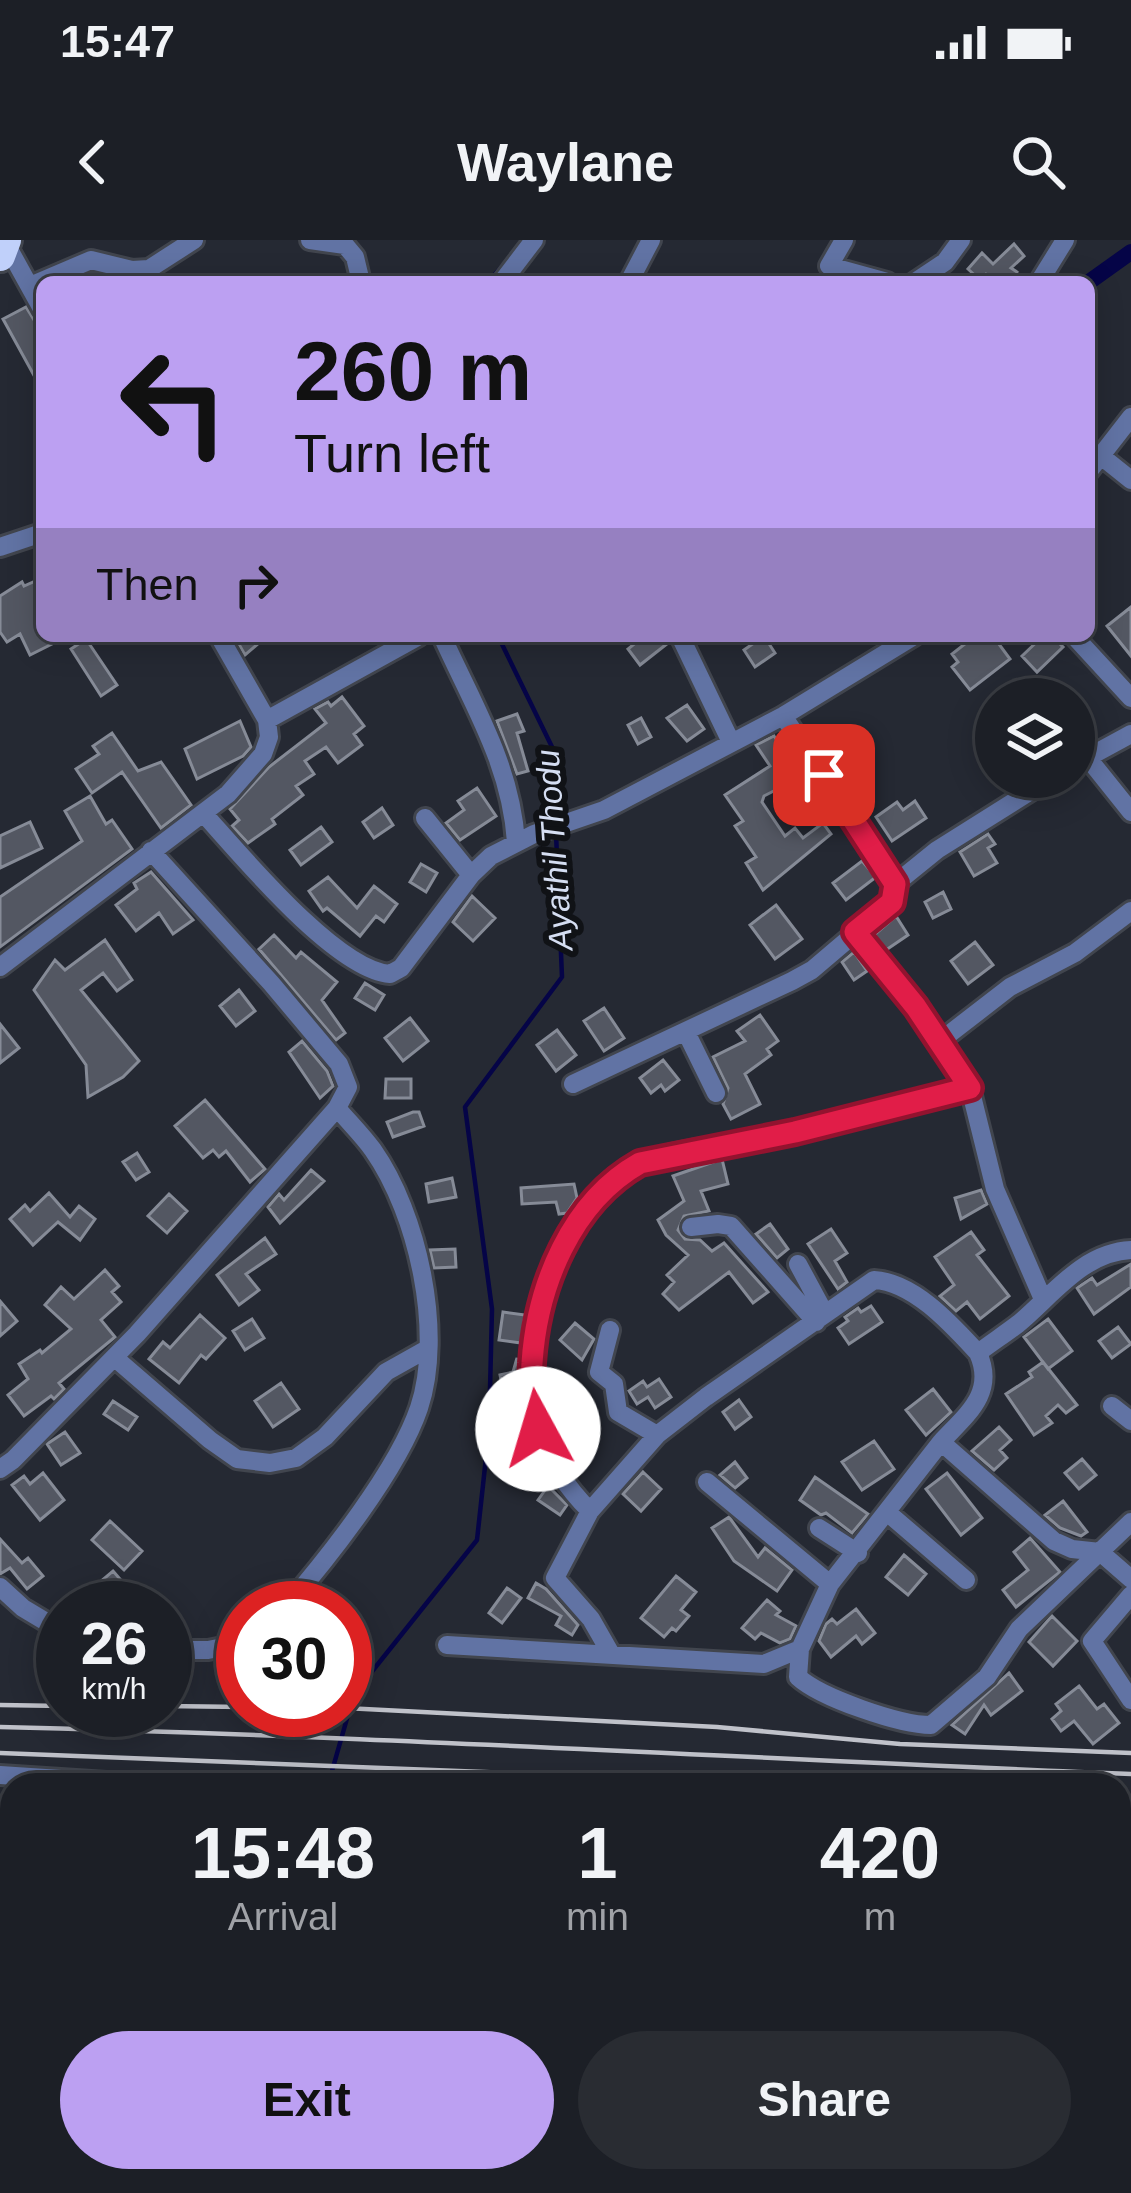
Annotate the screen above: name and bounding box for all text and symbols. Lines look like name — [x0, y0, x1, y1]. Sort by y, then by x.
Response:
text: 15:47 — [60, 16, 175, 67]
icon: back — [60, 129, 126, 195]
icon: search — [1005, 129, 1071, 195]
text: Waylane — [457, 132, 674, 192]
icon: left — [96, 324, 252, 480]
text: 260 m — [294, 324, 532, 418]
text: Turn left — [294, 423, 490, 483]
icon: right — [223, 552, 289, 618]
text: Then — [96, 559, 199, 610]
map controls — [975, 678, 1095, 798]
button: layers — [975, 678, 1095, 798]
pin — [773, 724, 875, 826]
icon: arrive — [791, 742, 857, 808]
water label: Ayathil Thodu — [529, 748, 580, 954]
position arrow — [475, 1366, 601, 1492]
speed limit sign: 30 — [216, 1581, 372, 1737]
text: 26 — [81, 1610, 147, 1677]
text: km/h — [81, 1672, 147, 1705]
text: 15:48 — [191, 1813, 375, 1893]
text: 1 — [577, 1813, 618, 1893]
text: 420 — [820, 1813, 940, 1893]
text: Arrival — [228, 1895, 338, 1938]
text: min — [566, 1895, 629, 1938]
text: m — [864, 1895, 896, 1938]
button: Exit — [60, 2031, 554, 2169]
button: Share — [578, 2031, 1071, 2169]

